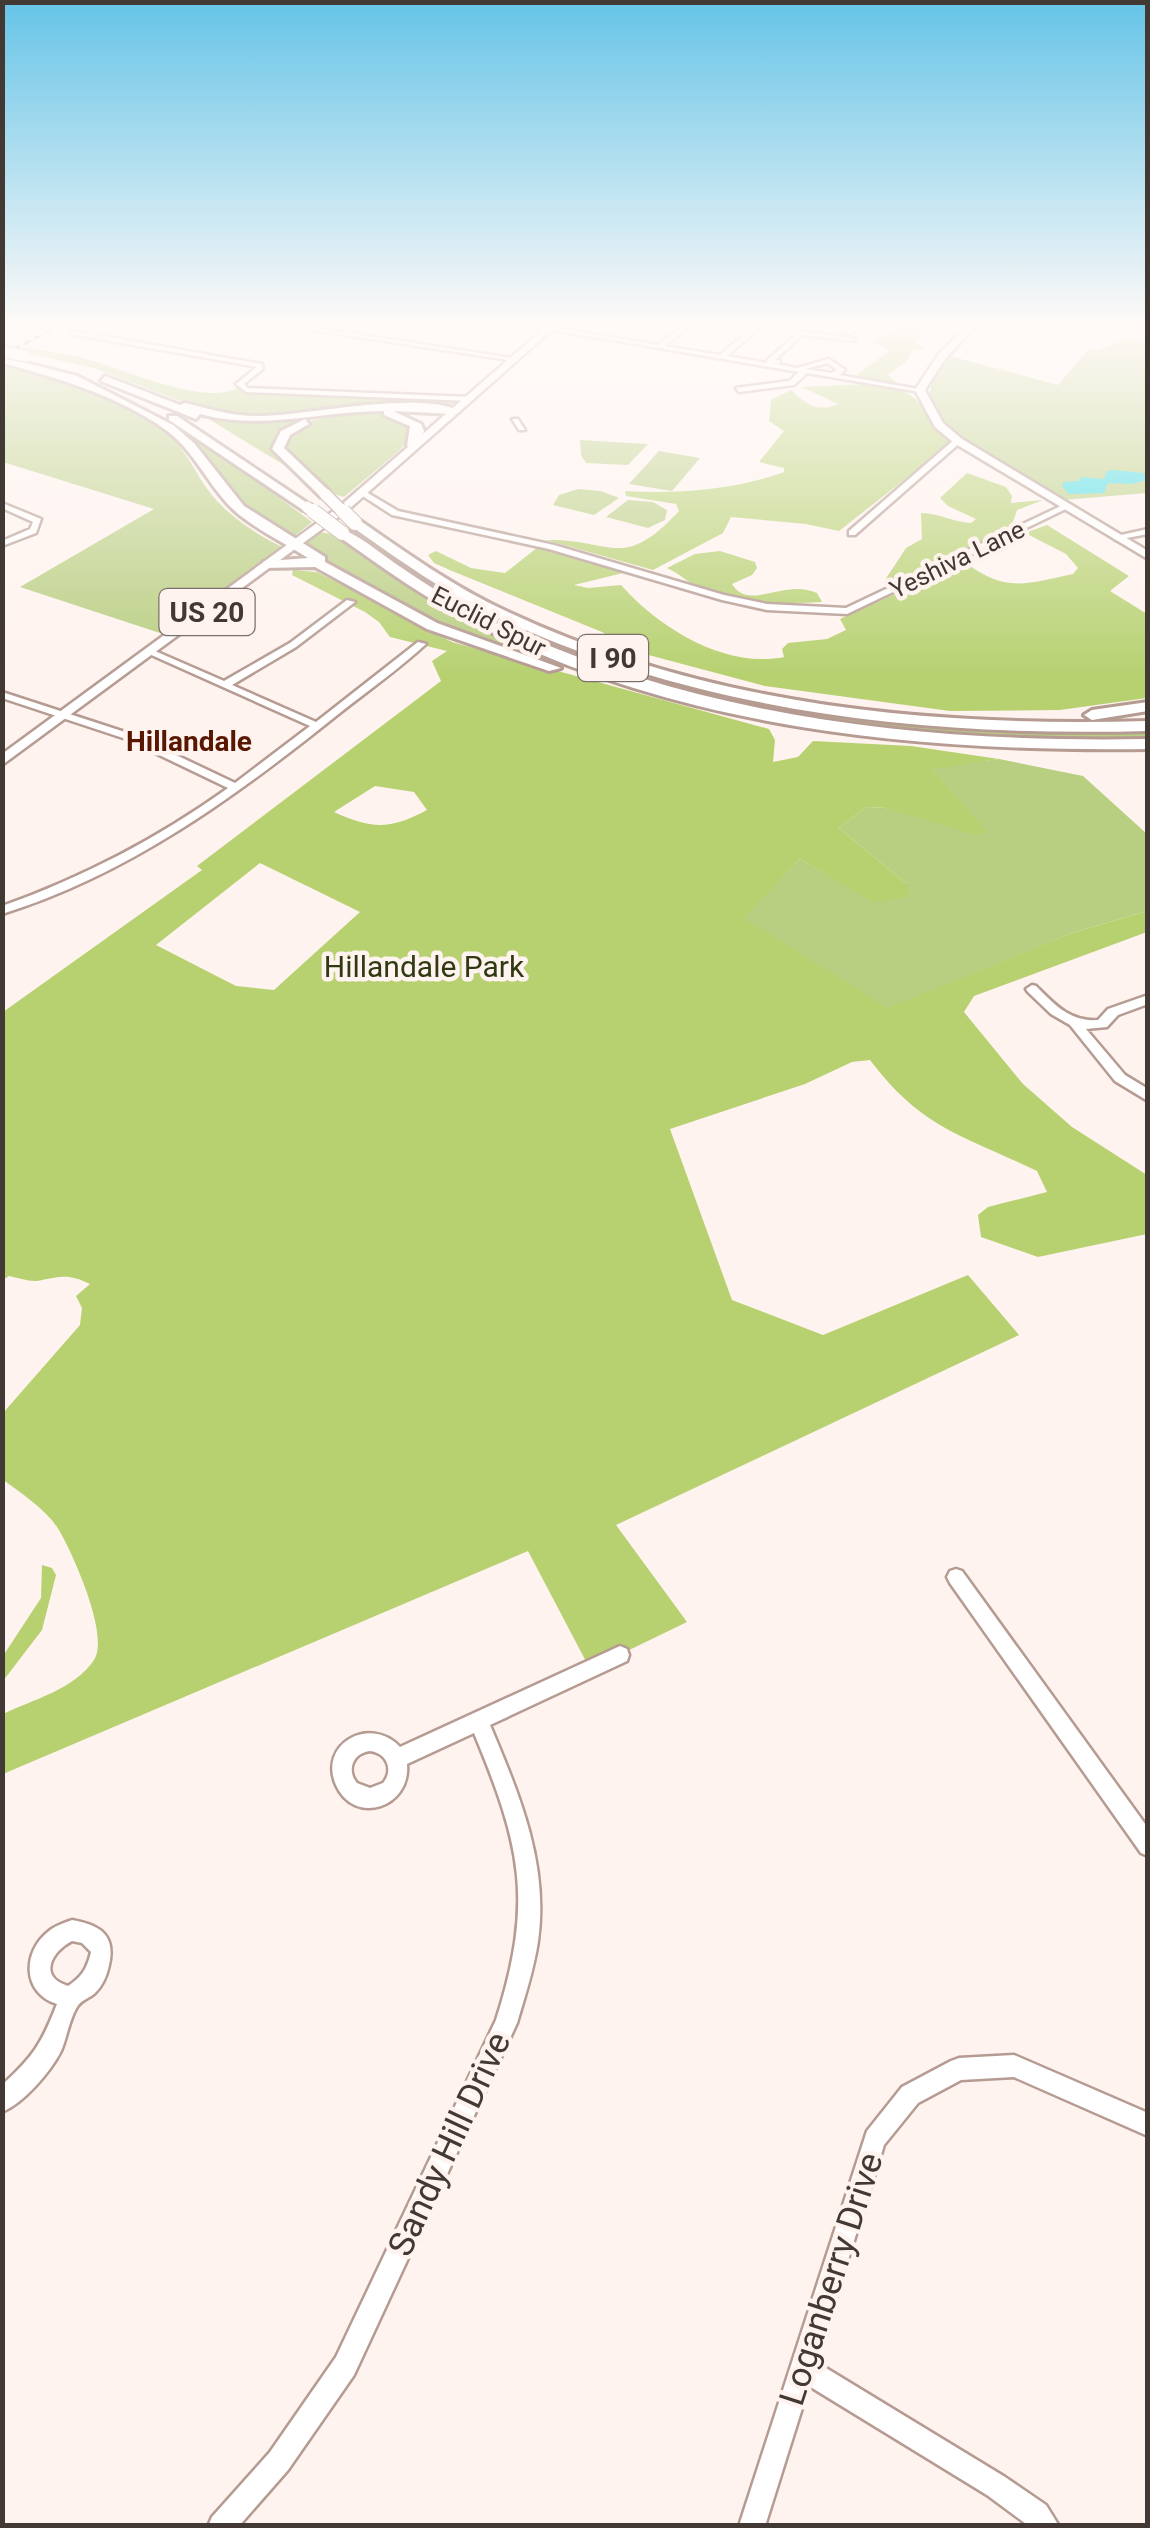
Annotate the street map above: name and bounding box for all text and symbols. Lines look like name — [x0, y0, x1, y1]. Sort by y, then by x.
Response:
street label: Yeshiva Lane — [885, 514, 1029, 605]
street label: Euclid Spur — [427, 580, 551, 663]
road number: US 20 — [160, 589, 254, 635]
road number: I 90 — [578, 635, 648, 681]
district label: Hillandale — [126, 725, 252, 758]
park label: Hillandale Park — [324, 949, 525, 984]
street label: Sandy Hill Drive — [380, 2026, 519, 2263]
street label: Loganberry Drive — [771, 2148, 892, 2411]

